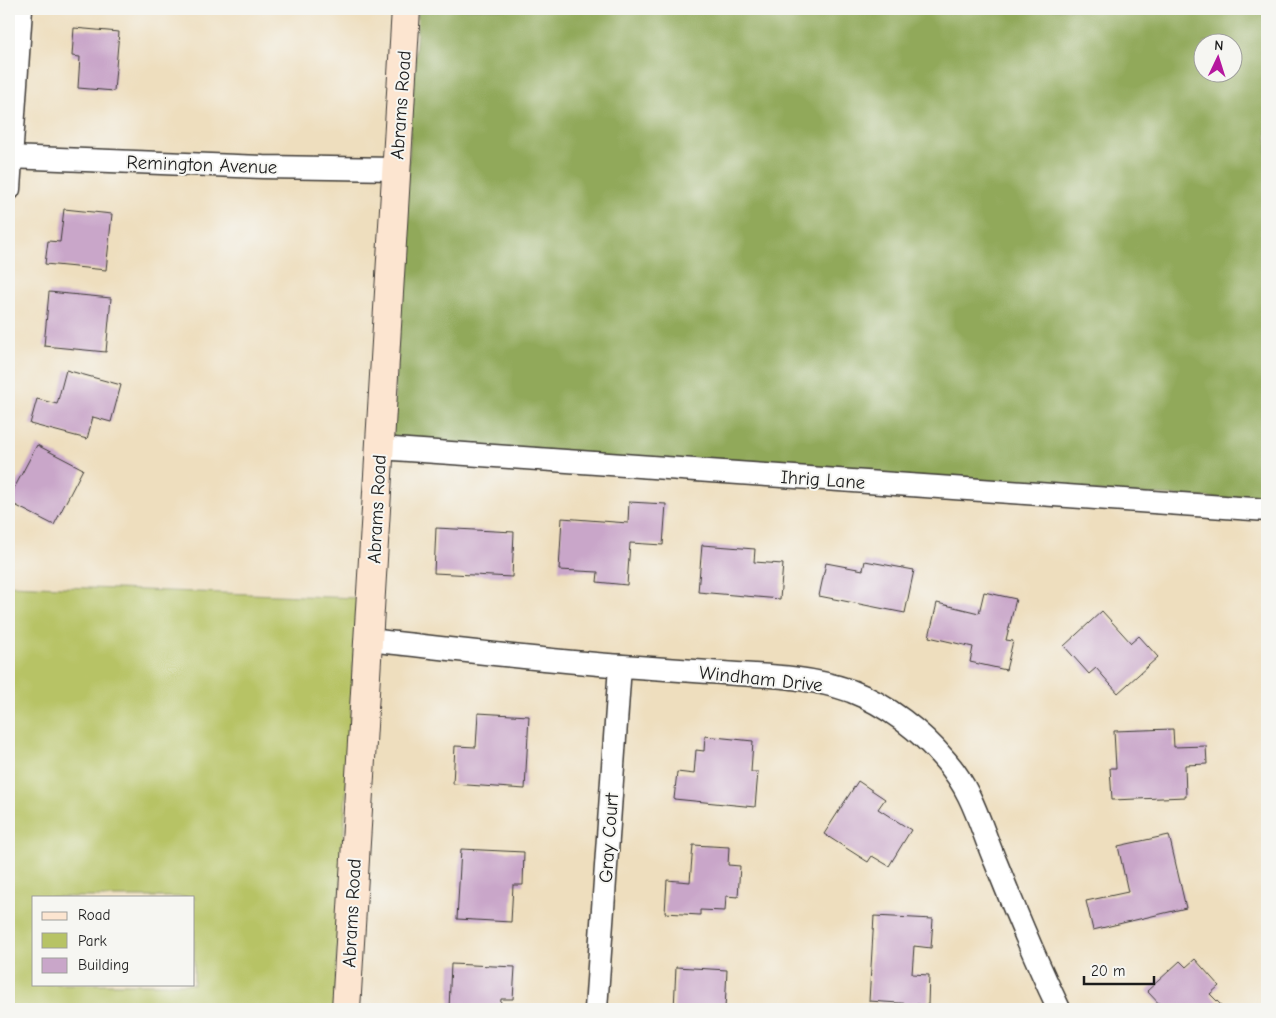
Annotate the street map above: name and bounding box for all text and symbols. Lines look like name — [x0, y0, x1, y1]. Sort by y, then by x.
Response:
north arrow — [1194, 32, 1244, 82]
text: N — [1214, 37, 1224, 54]
street label: Abrams Road — [386, 50, 416, 160]
street label: Remington Avenue — [126, 151, 278, 179]
street label: Abrams Road — [363, 454, 391, 564]
street label: Ihrig Lane — [780, 466, 866, 494]
street label: Windham Drive — [698, 662, 824, 696]
street label: Gray Court — [595, 792, 623, 884]
street label: Abrams Road — [338, 858, 366, 968]
legend — [32, 896, 195, 986]
text: Road — [78, 906, 110, 924]
text: Park — [78, 932, 107, 950]
scale bar — [1084, 953, 1154, 985]
text: Building — [78, 956, 129, 974]
text: 20 m — [1091, 962, 1125, 980]

